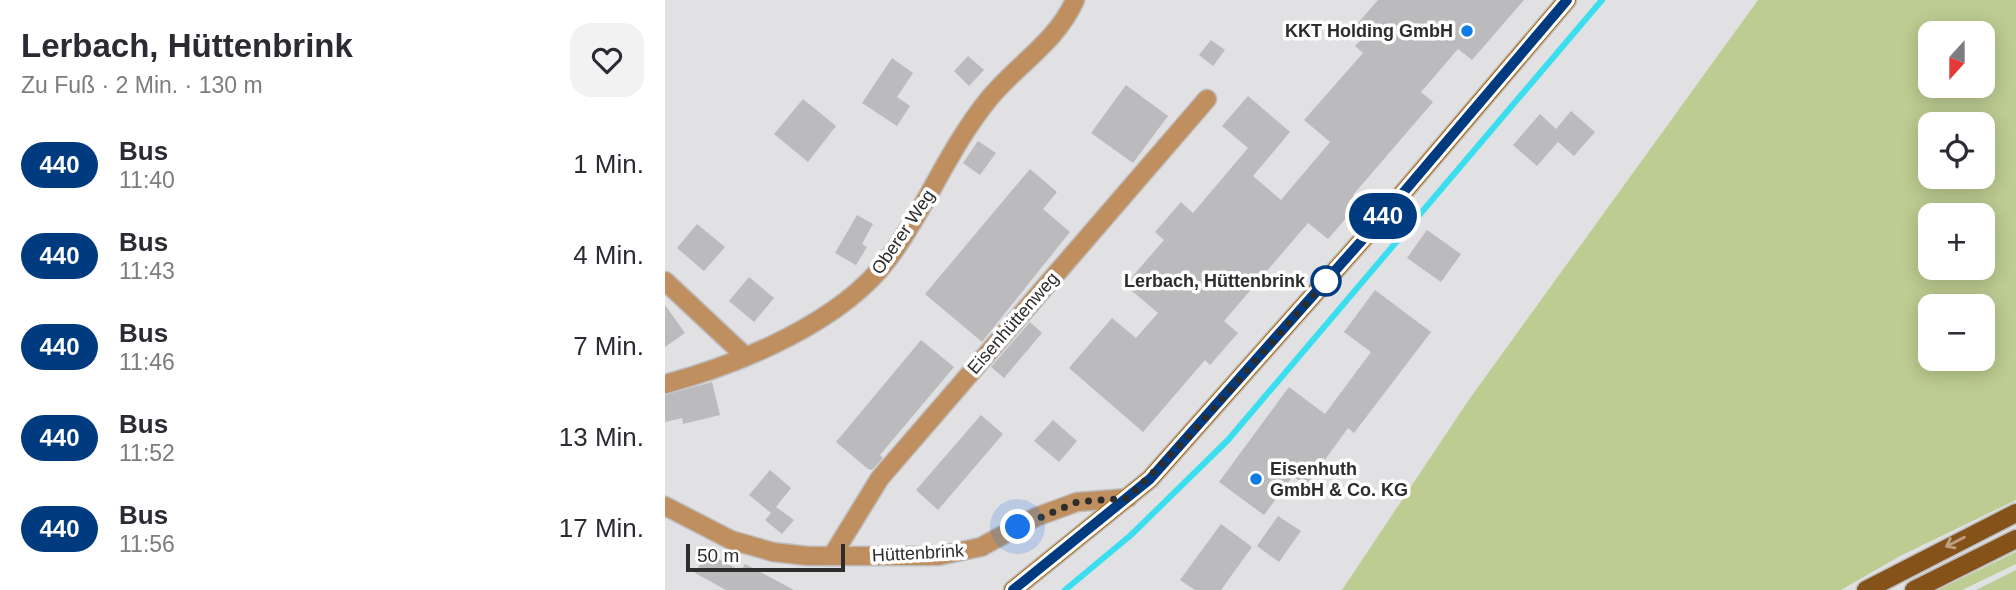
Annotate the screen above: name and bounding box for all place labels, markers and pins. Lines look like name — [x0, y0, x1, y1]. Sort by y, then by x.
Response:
place label: KKT Holding GmbH — [1285, 21, 1453, 41]
marker: KKT Holding GmbH — [1459, 23, 1475, 39]
marker: Lerbach, Hüttenbrink — [1311, 266, 1341, 296]
place label: Lerbach, Hüttenbrink — [1124, 271, 1306, 291]
place label: Eisenhuth GmbH & Co. KG — [1270, 459, 1408, 500]
marker: Eisenhuth GmbH & Co. KG — [1248, 471, 1264, 487]

